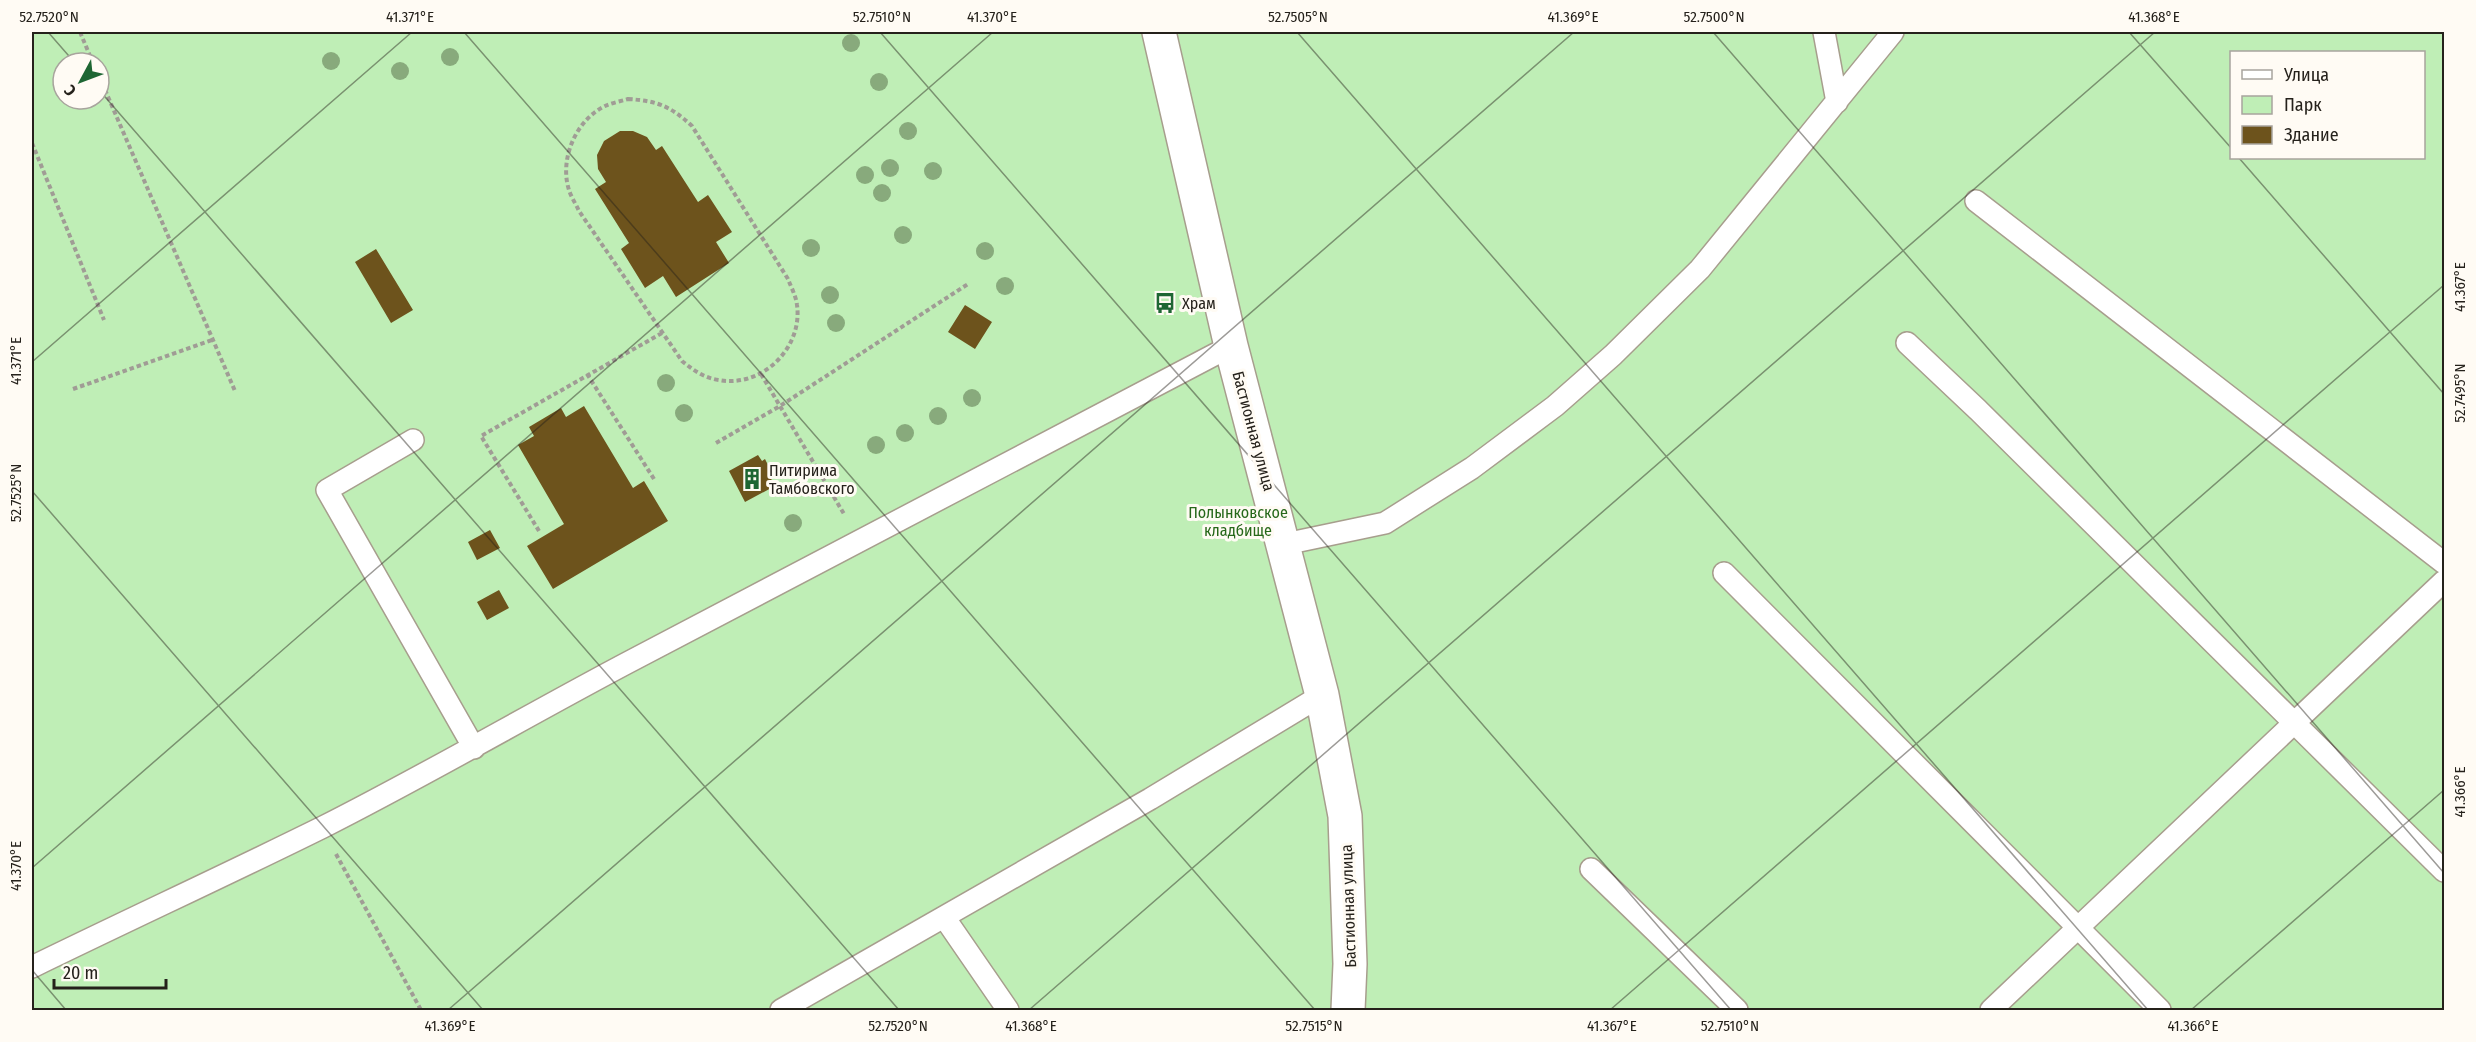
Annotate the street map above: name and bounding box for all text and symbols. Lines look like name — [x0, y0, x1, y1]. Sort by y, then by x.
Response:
text: 52.7520°N — [19, 8, 79, 26]
text: 41.371°E — [386, 8, 434, 26]
text: 52.7510°N — [853, 8, 911, 26]
text: 41.370°E — [967, 8, 1017, 26]
text: 52.7505°N — [1268, 8, 1328, 26]
text: 41.369°E — [1548, 8, 1599, 26]
text: 52.7500°N — [1683, 8, 1745, 26]
text: 41.368°E — [2128, 8, 2180, 26]
north arrow — [51, 51, 111, 111]
legend — [2230, 51, 2425, 159]
text: Улица — [2283, 64, 2329, 86]
text: С — [60, 81, 80, 100]
text: Парк — [2284, 94, 2322, 116]
text: Здание — [2284, 124, 2339, 146]
text: 41.367°E — [2451, 262, 2469, 312]
bus stop icon: Храм — [1153, 291, 1177, 315]
place label: Храм — [1182, 294, 1216, 313]
text: 41.371°E — [7, 337, 25, 385]
text: 52.7495°N — [2451, 363, 2469, 423]
street label: Бастионная улица — [1228, 369, 1279, 493]
place label: Питирима Тамбовского — [769, 461, 855, 498]
text: 52.7525°N — [7, 464, 25, 522]
building icon: Питирима Тамбовского — [740, 467, 764, 491]
park label: Полынковское кладбище — [1188, 503, 1288, 540]
text: 41.366°E — [2451, 766, 2469, 818]
text: 41.370°E — [7, 841, 25, 891]
street label: Бастионная улица — [1337, 844, 1360, 968]
scale bar — [54, 952, 166, 990]
text: 20 m — [63, 962, 98, 984]
text: 41.369°E — [425, 1017, 476, 1035]
text: 52.7520°N — [868, 1017, 928, 1035]
text: 41.368°E — [1005, 1017, 1057, 1035]
text: 52.7515°N — [1285, 1017, 1343, 1035]
text: 41.367°E — [1587, 1017, 1637, 1035]
text: 52.7510°N — [1701, 1017, 1759, 1035]
text: 41.366°E — [2167, 1017, 2219, 1035]

